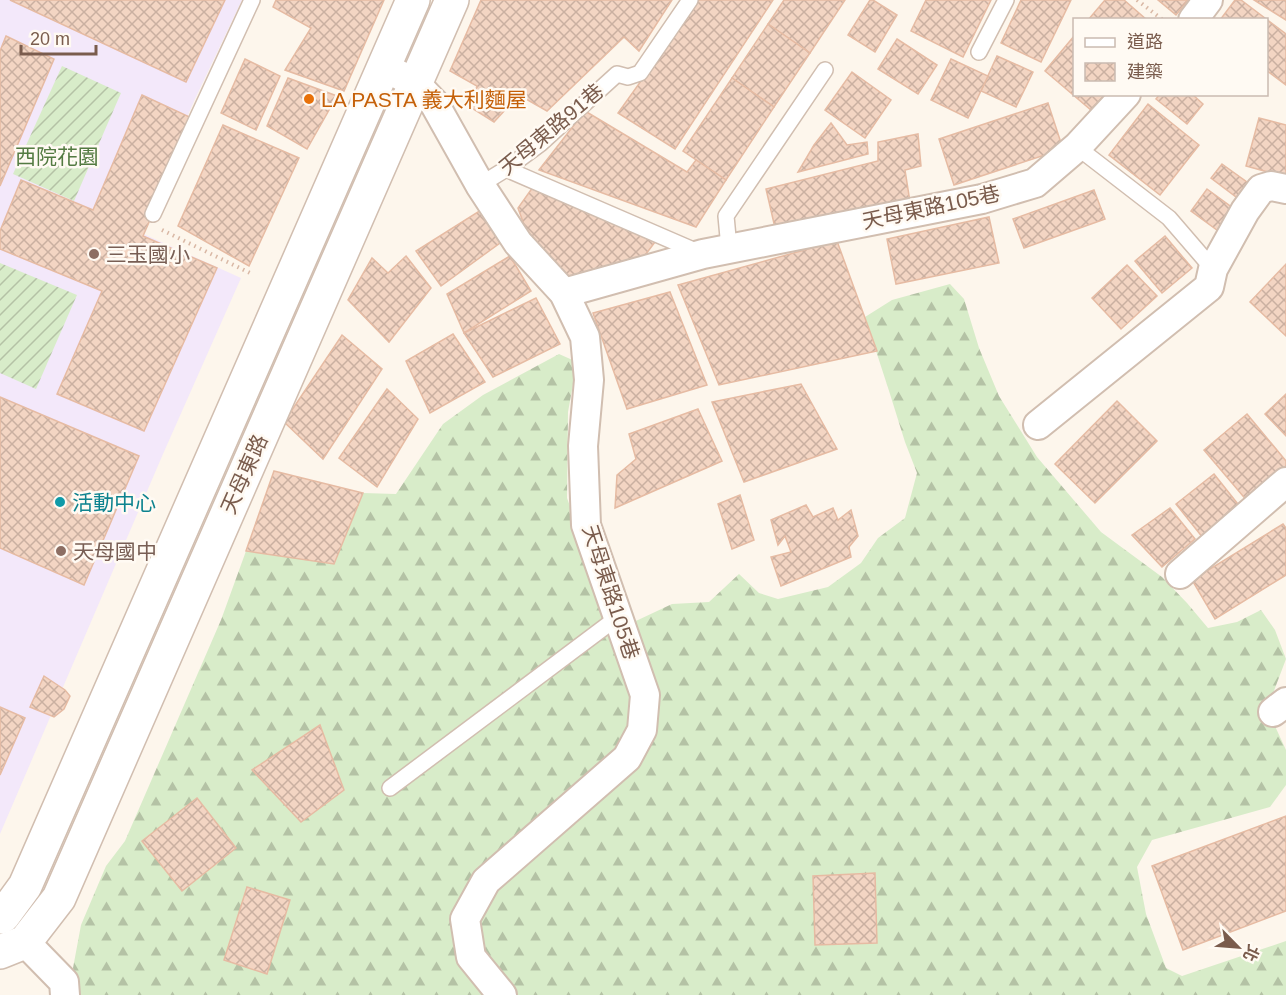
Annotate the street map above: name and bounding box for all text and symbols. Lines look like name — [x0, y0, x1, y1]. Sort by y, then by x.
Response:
scale bar — [21, 18, 96, 56]
legend — [1073, 18, 1268, 96]
text: 20 m — [30, 29, 70, 49]
text: 道路 — [1127, 32, 1163, 52]
text: 建築 — [1127, 62, 1163, 82]
street label: 天母東路91巷 — [494, 79, 608, 179]
place label: LA PASTA 義大利麵屋 — [321, 88, 527, 111]
marker: LA PASTA 義大利麵屋 — [302, 92, 316, 106]
park label: 西院花園 — [15, 145, 99, 168]
street label: 天母東路105巷 — [860, 181, 1002, 233]
place label: 三玉國小 — [106, 243, 190, 266]
marker: 三玉國小 — [87, 247, 101, 261]
street label: 天母東路 — [216, 431, 272, 517]
place label: 活動中心 — [72, 491, 156, 514]
marker: 活動中心 — [53, 495, 67, 509]
street label: 天母東路105巷 — [578, 522, 644, 662]
place label: 天母國中 — [73, 540, 157, 563]
marker: 天母國中 — [54, 544, 68, 558]
north arrow — [1208, 917, 1268, 977]
text: 北 — [1240, 942, 1262, 964]

